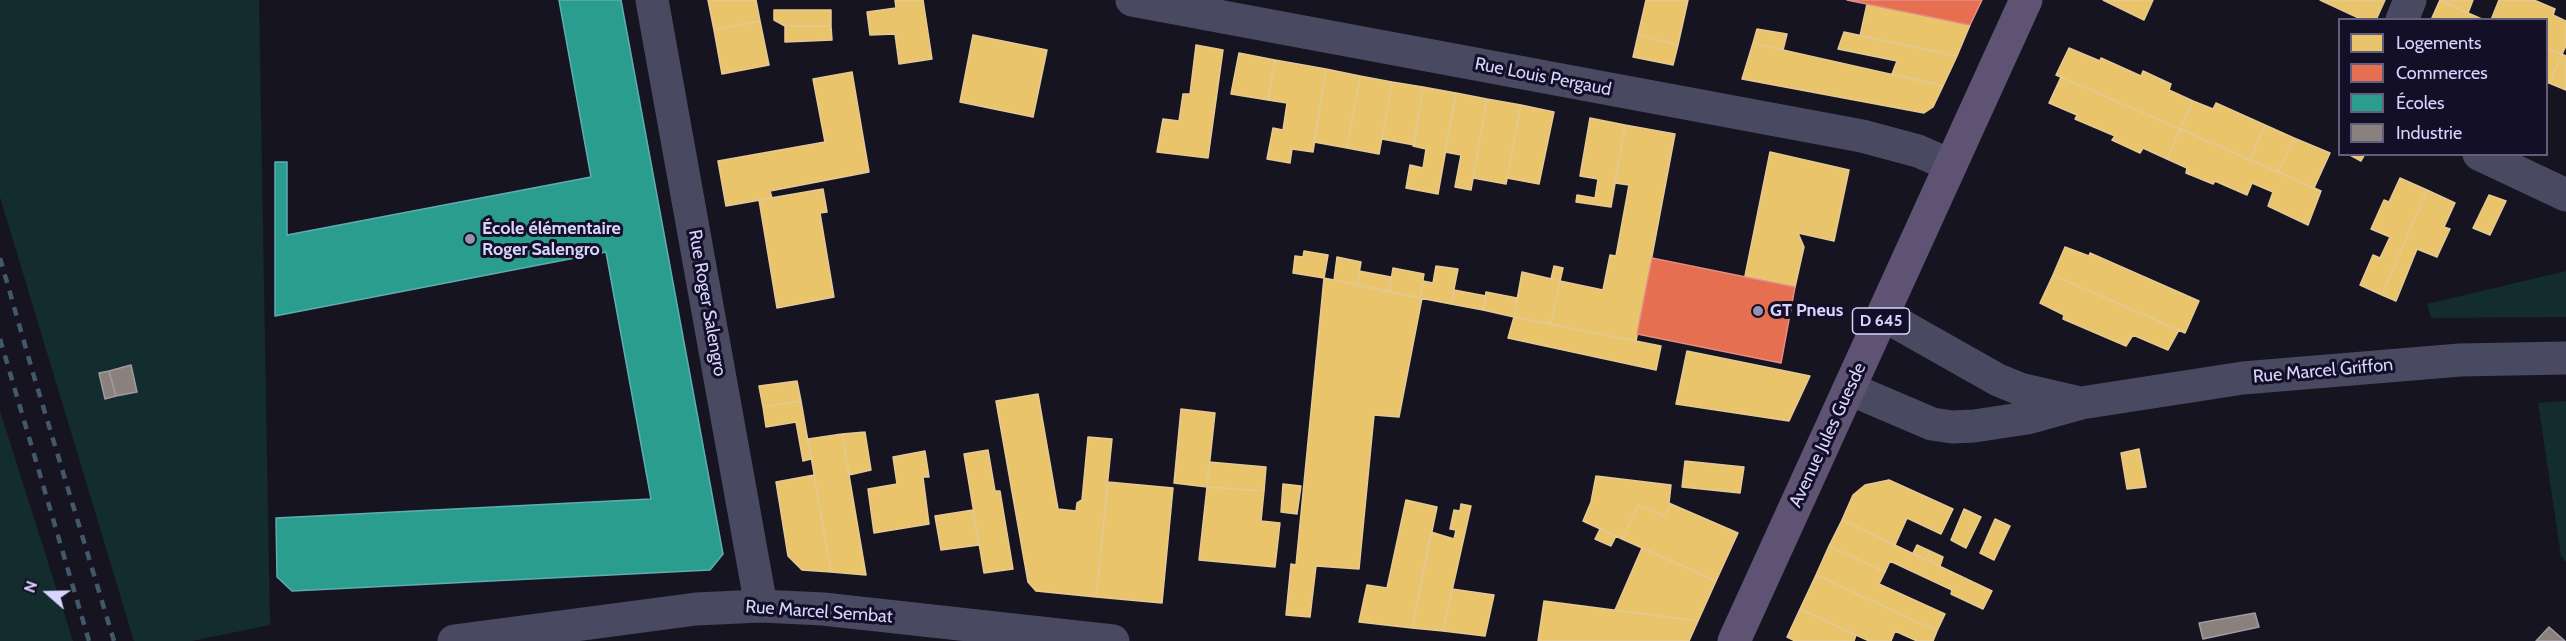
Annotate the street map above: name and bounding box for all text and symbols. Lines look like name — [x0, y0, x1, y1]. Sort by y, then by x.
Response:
legend — [2338, 18, 2548, 156]
text: Logements — [2396, 32, 2481, 54]
street label: Rue Louis Pergaud — [1473, 53, 1613, 101]
text: Commerces — [2396, 62, 2488, 84]
text: Écoles — [2396, 92, 2444, 114]
text: Industrie — [2396, 122, 2462, 144]
place label: École élémentaire Roger Salengro — [482, 218, 621, 260]
street label: Rue Roger Salengro — [683, 228, 731, 378]
marker: École élémentaire Roger Salengro — [463, 232, 477, 246]
place label: GT Pneus — [1770, 300, 1843, 322]
marker: GT Pneus — [1751, 304, 1765, 318]
road number: D 645 — [1852, 308, 1910, 334]
street label: Rue Marcel Griffon — [2252, 354, 2394, 388]
street label: Avenue Jules Guesde — [1785, 359, 1871, 511]
north arrow — [18, 563, 78, 623]
text: N — [20, 578, 41, 595]
street label: Rue Marcel Sembat — [745, 596, 893, 628]

